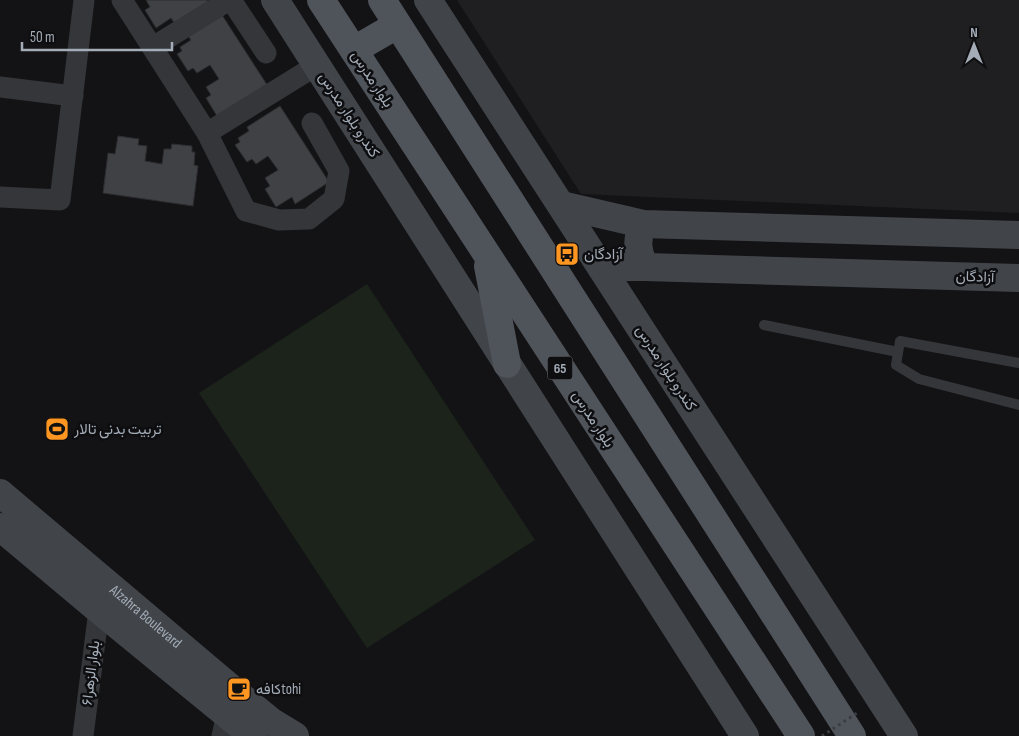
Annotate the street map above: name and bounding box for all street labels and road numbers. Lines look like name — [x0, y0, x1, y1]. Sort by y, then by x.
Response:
street label: بلوار مدرس — [346, 47, 398, 111]
street label: کندرو بلوار مدرس — [314, 69, 384, 162]
street label: آزادگان — [955, 267, 996, 287]
street label: کندرو بلوار مدرس — [631, 322, 701, 415]
road number: 65 — [548, 356, 572, 379]
street label: بلوار مدرس — [567, 387, 619, 451]
street label: Alzahra Boulevard — [105, 580, 186, 652]
street label: بلوار الزهرا۶ — [78, 639, 104, 707]

